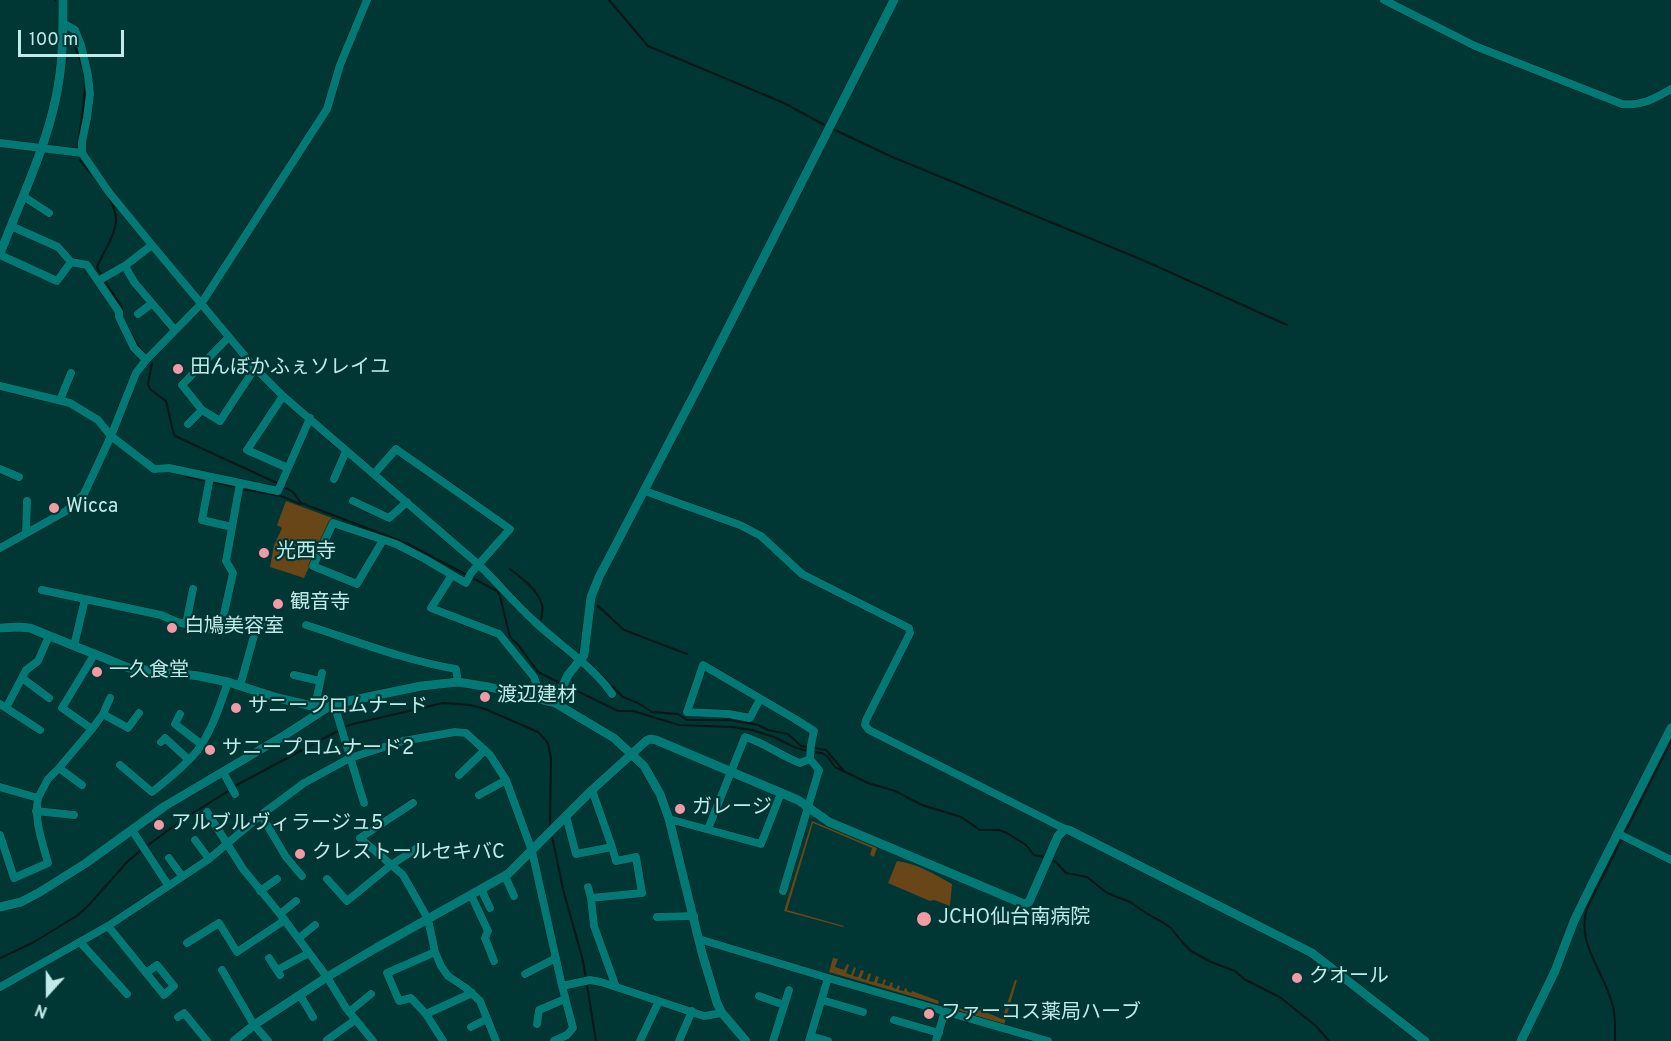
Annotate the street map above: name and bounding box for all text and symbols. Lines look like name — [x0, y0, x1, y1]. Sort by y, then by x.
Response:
scale bar — [21, 18, 128, 56]
text: 100 m — [29, 29, 78, 52]
place label: 田んぼかふぇソレイユ — [190, 357, 390, 381]
marker: 田んぼかふぇソレイユ — [171, 362, 185, 376]
place label: Wicca — [66, 496, 118, 520]
marker: Wicca — [47, 501, 61, 515]
place label: 光西寺 — [276, 541, 336, 565]
marker: 光西寺 — [257, 546, 271, 560]
place label: 観音寺 — [290, 592, 350, 616]
marker: 観音寺 — [271, 597, 285, 611]
place label: 白鳩美容室 — [184, 616, 284, 640]
marker: 白鳩美容室 — [165, 621, 179, 635]
place label: 一久食堂 — [109, 660, 189, 684]
marker: 一久食堂 — [90, 665, 104, 679]
place label: 渡辺建材 — [497, 685, 577, 709]
marker: 渡辺建材 — [478, 690, 492, 704]
place label: サニープロムナード — [248, 696, 428, 720]
marker: サニープロムナード — [229, 701, 243, 715]
place label: サニープロムナード2 — [222, 738, 414, 762]
marker: サニープロムナード2 — [203, 743, 217, 757]
place label: ガレージ — [692, 797, 772, 821]
marker: ガレージ — [673, 802, 687, 816]
place label: アルブルヴィラージュ5 — [171, 813, 383, 837]
marker: アルブルヴィラージュ5 — [152, 818, 166, 832]
place label: クレストールセキバC — [312, 842, 505, 866]
marker: クレストールセキバC — [293, 847, 307, 861]
place label: JCHO仙台南病院 — [938, 907, 1090, 931]
marker: JCHO仙台南病院 — [915, 910, 933, 928]
north arrow — [18, 963, 78, 1023]
place label: クオール — [1309, 966, 1389, 990]
marker: クオール — [1290, 971, 1304, 985]
text: N — [33, 998, 51, 1021]
place label: ファーコス薬局ハーブ — [941, 1002, 1141, 1026]
marker: ファーコス薬局ハーブ — [922, 1007, 936, 1021]

